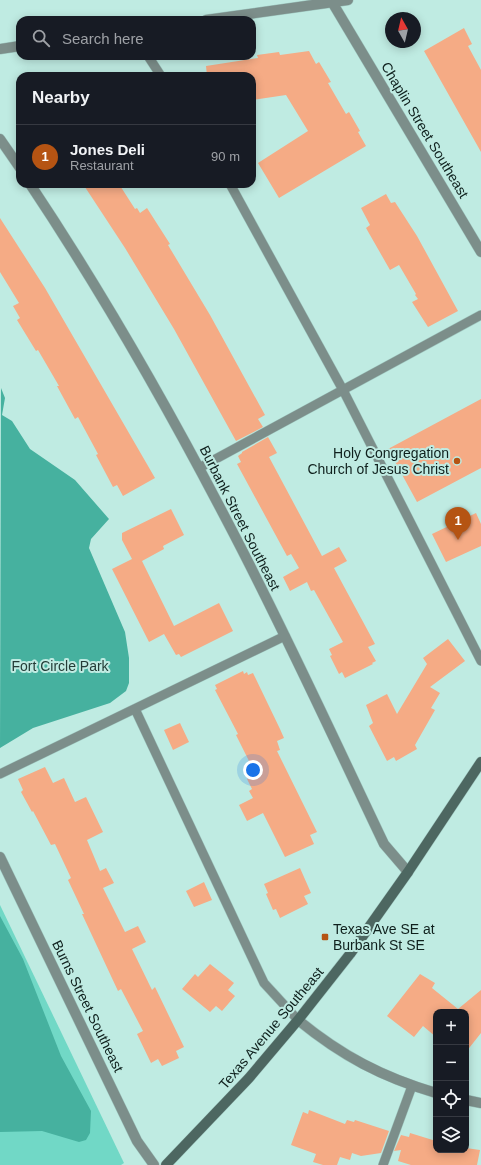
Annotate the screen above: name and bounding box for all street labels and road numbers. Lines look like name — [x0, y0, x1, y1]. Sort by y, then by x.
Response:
street label: Chaplin Street Southeast — [378, 59, 472, 201]
street label: Burbank Street Southeast — [196, 443, 284, 593]
street label: Burns Street Southeast — [49, 937, 127, 1075]
street label: Texas Avenue Southeast — [215, 964, 327, 1092]

